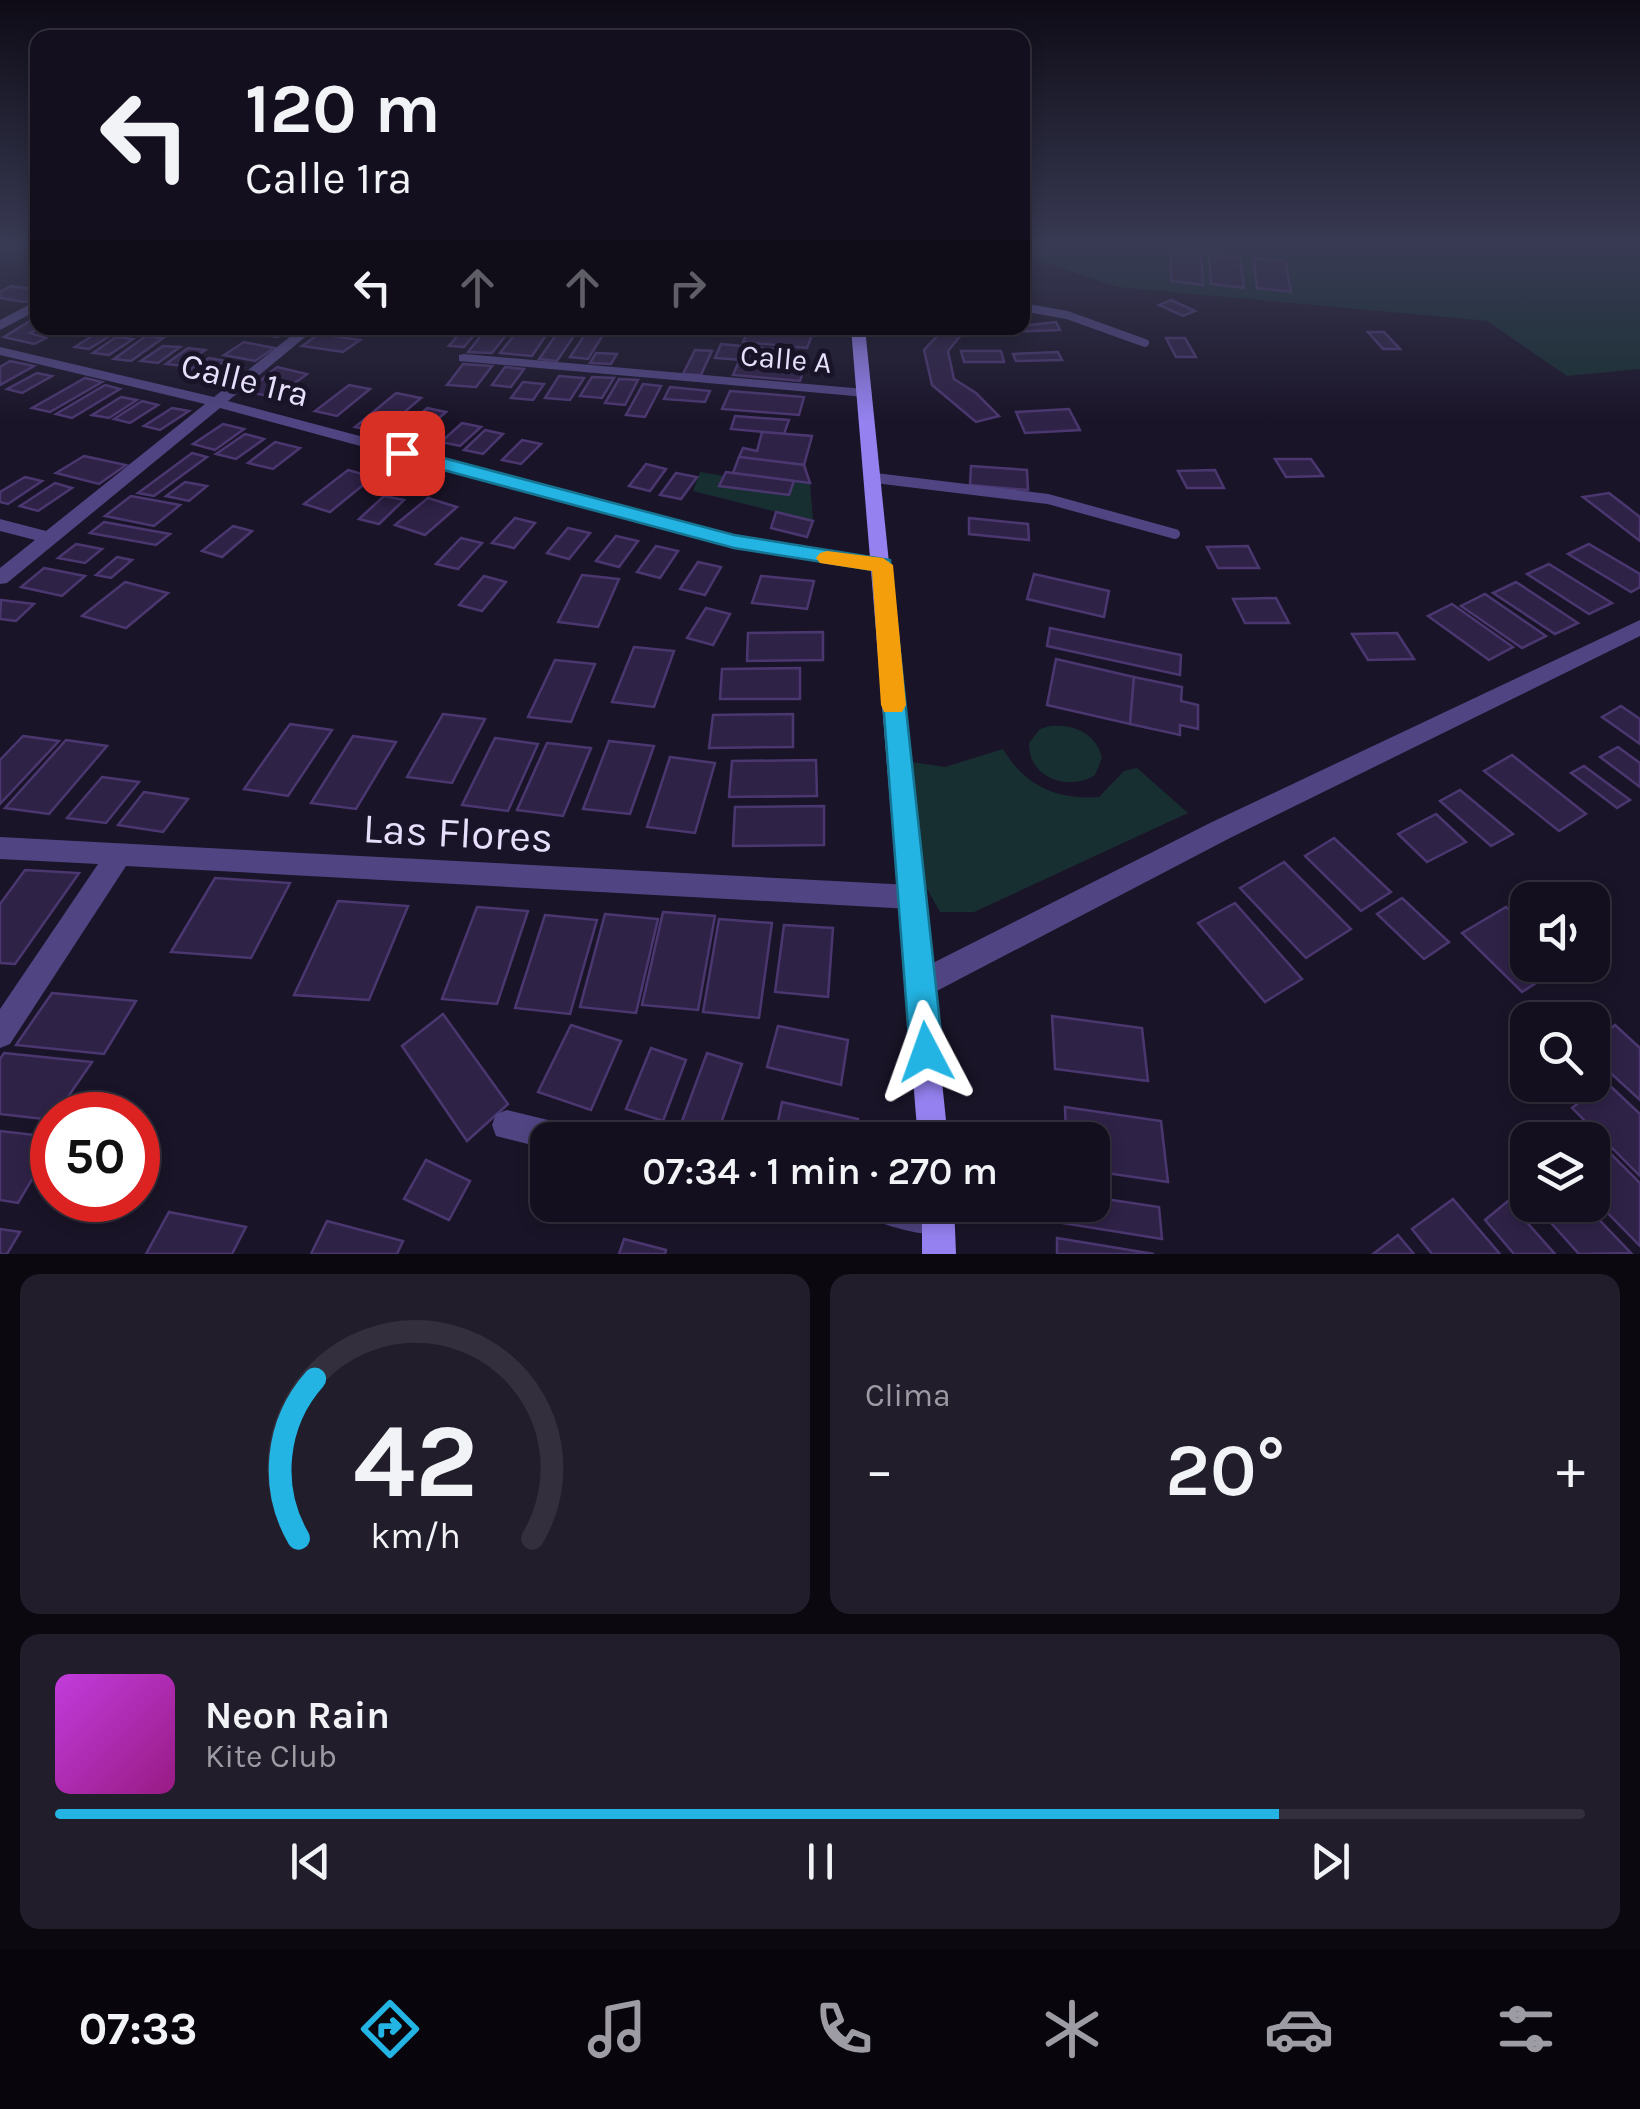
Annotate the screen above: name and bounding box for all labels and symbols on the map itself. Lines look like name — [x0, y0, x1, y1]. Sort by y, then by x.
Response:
street label: Calle A — [739, 337, 833, 381]
street label: Calle 1ra — [177, 344, 313, 416]
pin — [360, 411, 445, 496]
street label: Las Flores — [362, 803, 554, 863]
position arrow — [874, 1000, 978, 1104]
speed limit sign: 50 — [30, 1092, 160, 1222]

